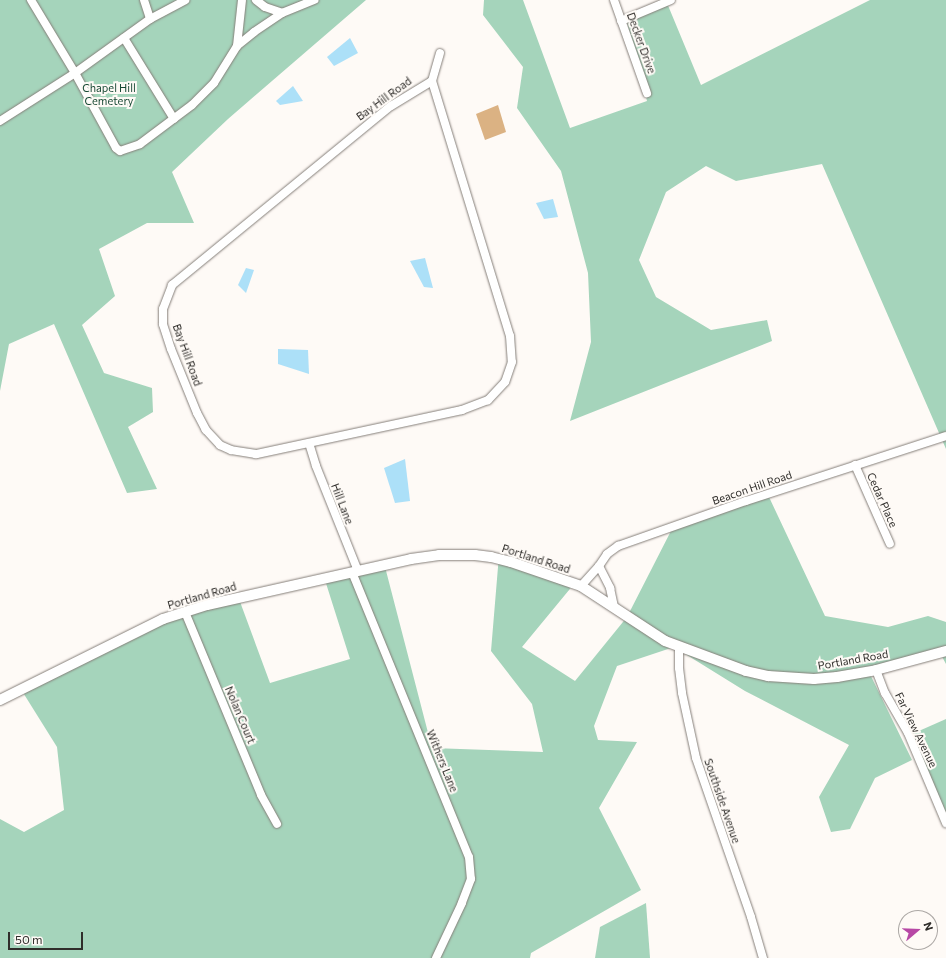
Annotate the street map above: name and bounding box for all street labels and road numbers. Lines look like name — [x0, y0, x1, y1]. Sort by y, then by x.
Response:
street label: Decker Drive — [624, 11, 658, 75]
street label: Bay Hill Road — [354, 75, 414, 123]
street label: Bay Hill Road — [170, 322, 204, 388]
street label: Beacon Hill Road — [710, 468, 794, 508]
street label: Cedar Place — [864, 471, 900, 529]
street label: Hill Lane — [328, 482, 356, 526]
street label: Portland Road — [500, 542, 572, 576]
street label: Portland Road — [166, 580, 238, 612]
street label: Portland Road — [817, 647, 889, 673]
street label: Nolan Court — [222, 684, 258, 746]
street label: Far View Avenue — [892, 690, 940, 770]
street label: Withers Lane — [423, 728, 461, 794]
street label: Southside Avenue — [701, 757, 743, 845]

